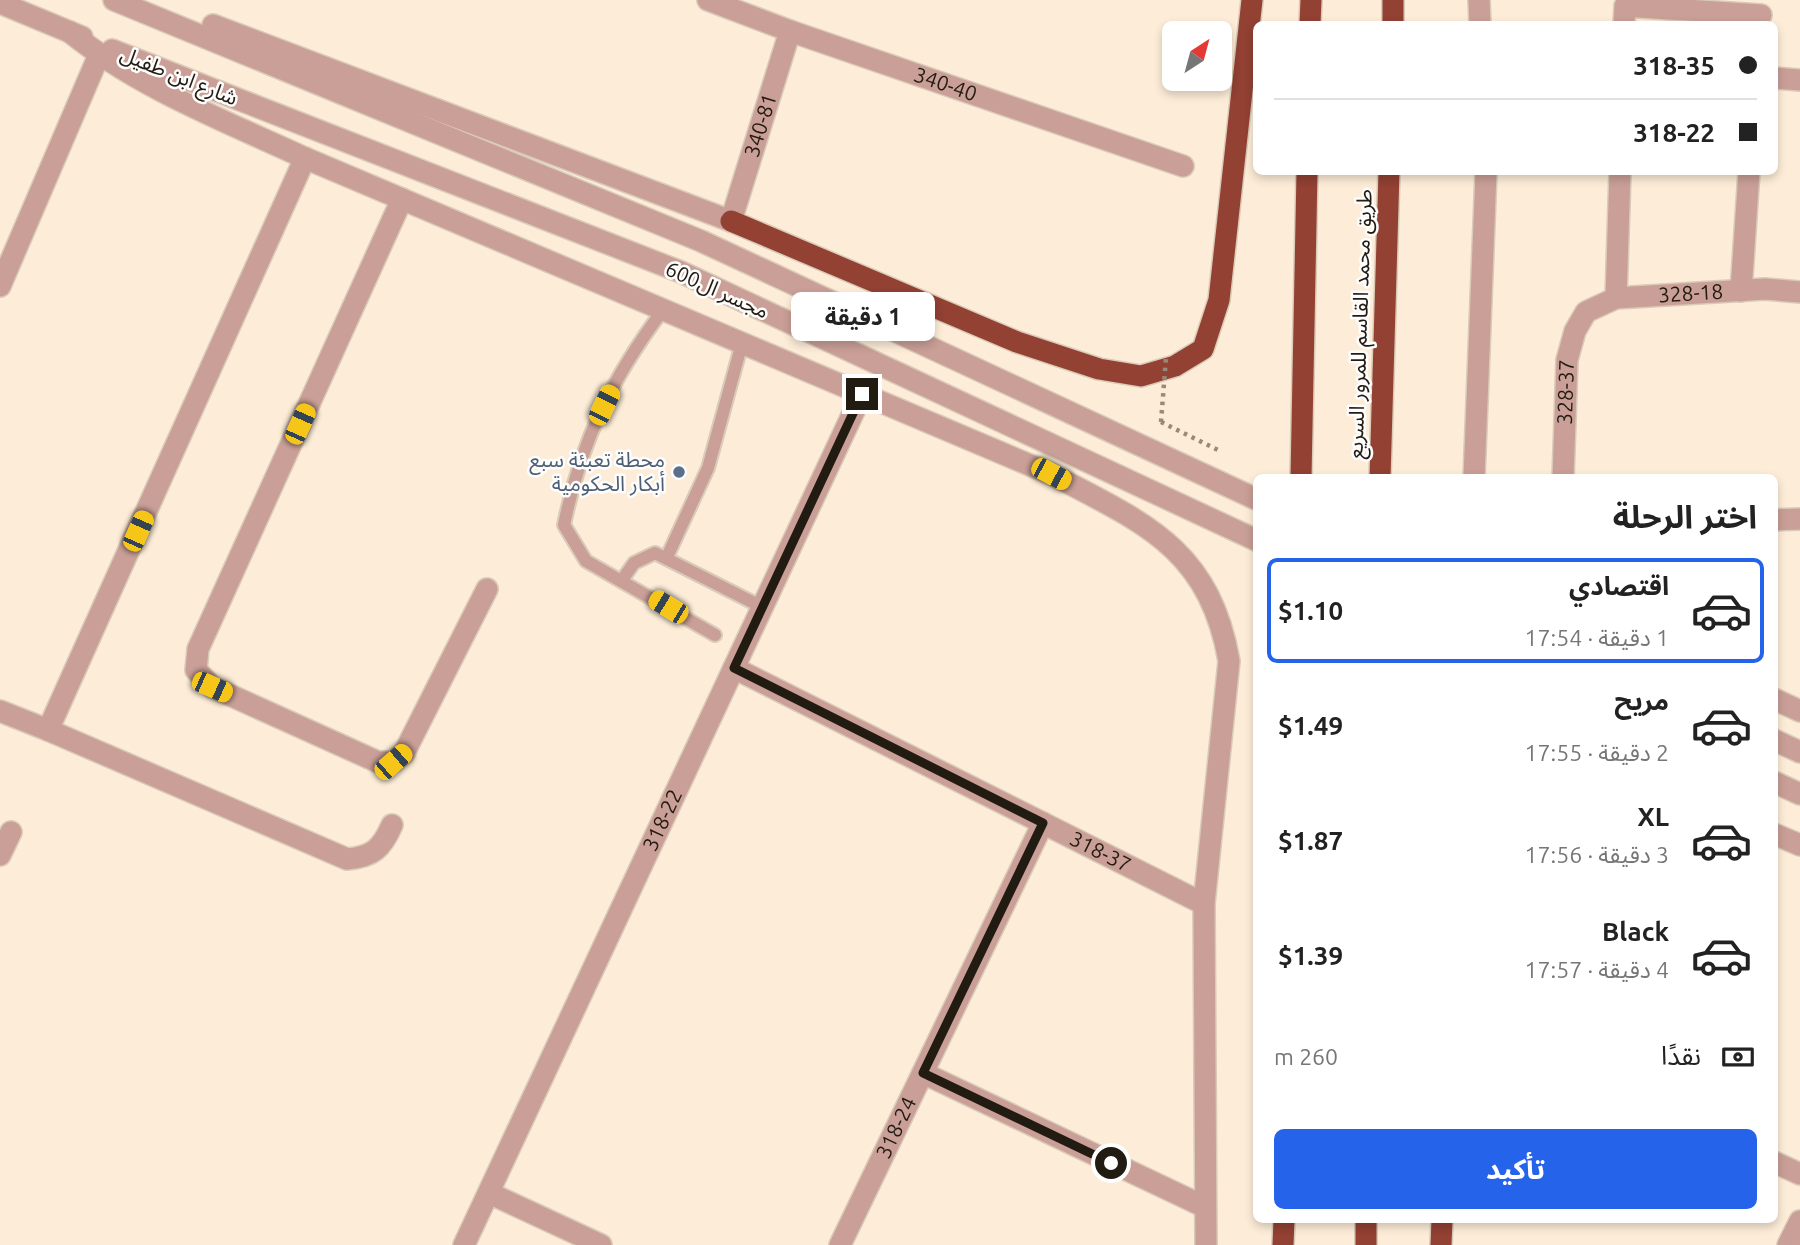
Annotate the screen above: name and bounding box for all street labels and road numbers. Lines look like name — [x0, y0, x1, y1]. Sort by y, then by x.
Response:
street label: شارع ابن طفيل — [116, 41, 242, 113]
street label: 340-40 — [911, 61, 981, 105]
street label: 340-81 — [739, 90, 781, 160]
street label: طريق محمد القاسم للمرور السريع — [1342, 189, 1380, 459]
street label: مجسر ال600 — [662, 256, 773, 323]
street label: 328-18 — [1657, 279, 1724, 306]
street label: 328-37 — [1552, 359, 1578, 425]
street label: 318-22 — [637, 785, 687, 854]
street label: 318-37 — [1066, 826, 1135, 876]
street label: 318-24 — [870, 1093, 920, 1162]

